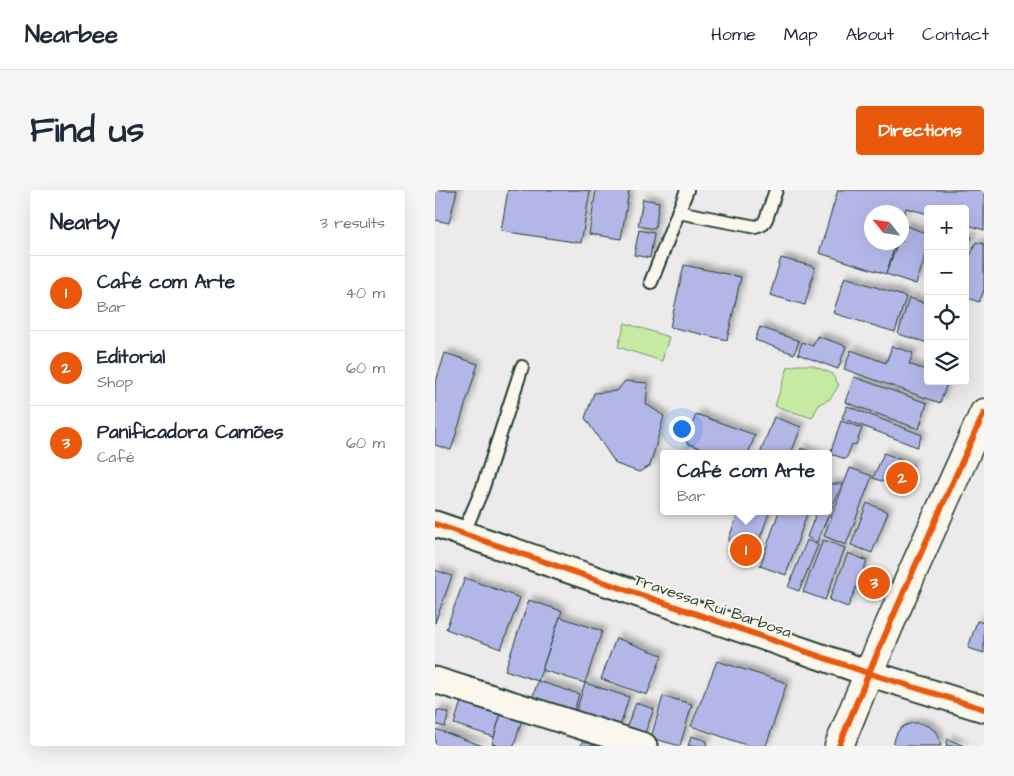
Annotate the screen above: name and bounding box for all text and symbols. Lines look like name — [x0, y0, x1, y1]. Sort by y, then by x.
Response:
text: Nearbee — [25, 18, 118, 52]
text: Home — [711, 22, 756, 47]
text: Map — [784, 22, 818, 47]
text: About — [846, 22, 894, 47]
text: Contact — [922, 22, 989, 47]
text: Find us — [30, 106, 144, 155]
button: Directions — [856, 106, 984, 155]
north arrow — [864, 205, 909, 250]
map controls — [924, 205, 969, 385]
button: + — [924, 205, 969, 250]
text: Nearby — [50, 208, 120, 237]
text: 3 results — [320, 212, 385, 234]
button: − — [924, 250, 969, 295]
text: Café com Arte — [97, 269, 235, 296]
text: 1 — [65, 282, 67, 304]
text: 40 m — [345, 282, 385, 304]
button: locate — [924, 295, 969, 340]
text: Bar — [97, 296, 125, 318]
button: layers — [924, 340, 969, 385]
text: Editorial — [97, 344, 165, 371]
text: 2 — [61, 357, 71, 379]
text: 60 m — [346, 357, 385, 379]
text: Shop — [97, 371, 133, 393]
your location — [669, 416, 695, 442]
text: Panificadora Camões — [97, 419, 284, 446]
text: 3 — [62, 432, 70, 454]
text: 60 m — [346, 432, 385, 454]
text: Café — [97, 446, 135, 468]
popup — [660, 450, 832, 515]
text: Café com Arte — [677, 458, 815, 485]
pin: 2 — [886, 459, 918, 497]
text: Bar — [677, 485, 705, 507]
pin: 1 — [730, 531, 762, 569]
pin: 3 — [858, 564, 890, 602]
street label: Travessa Rui Barbosa — [631, 569, 794, 643]

